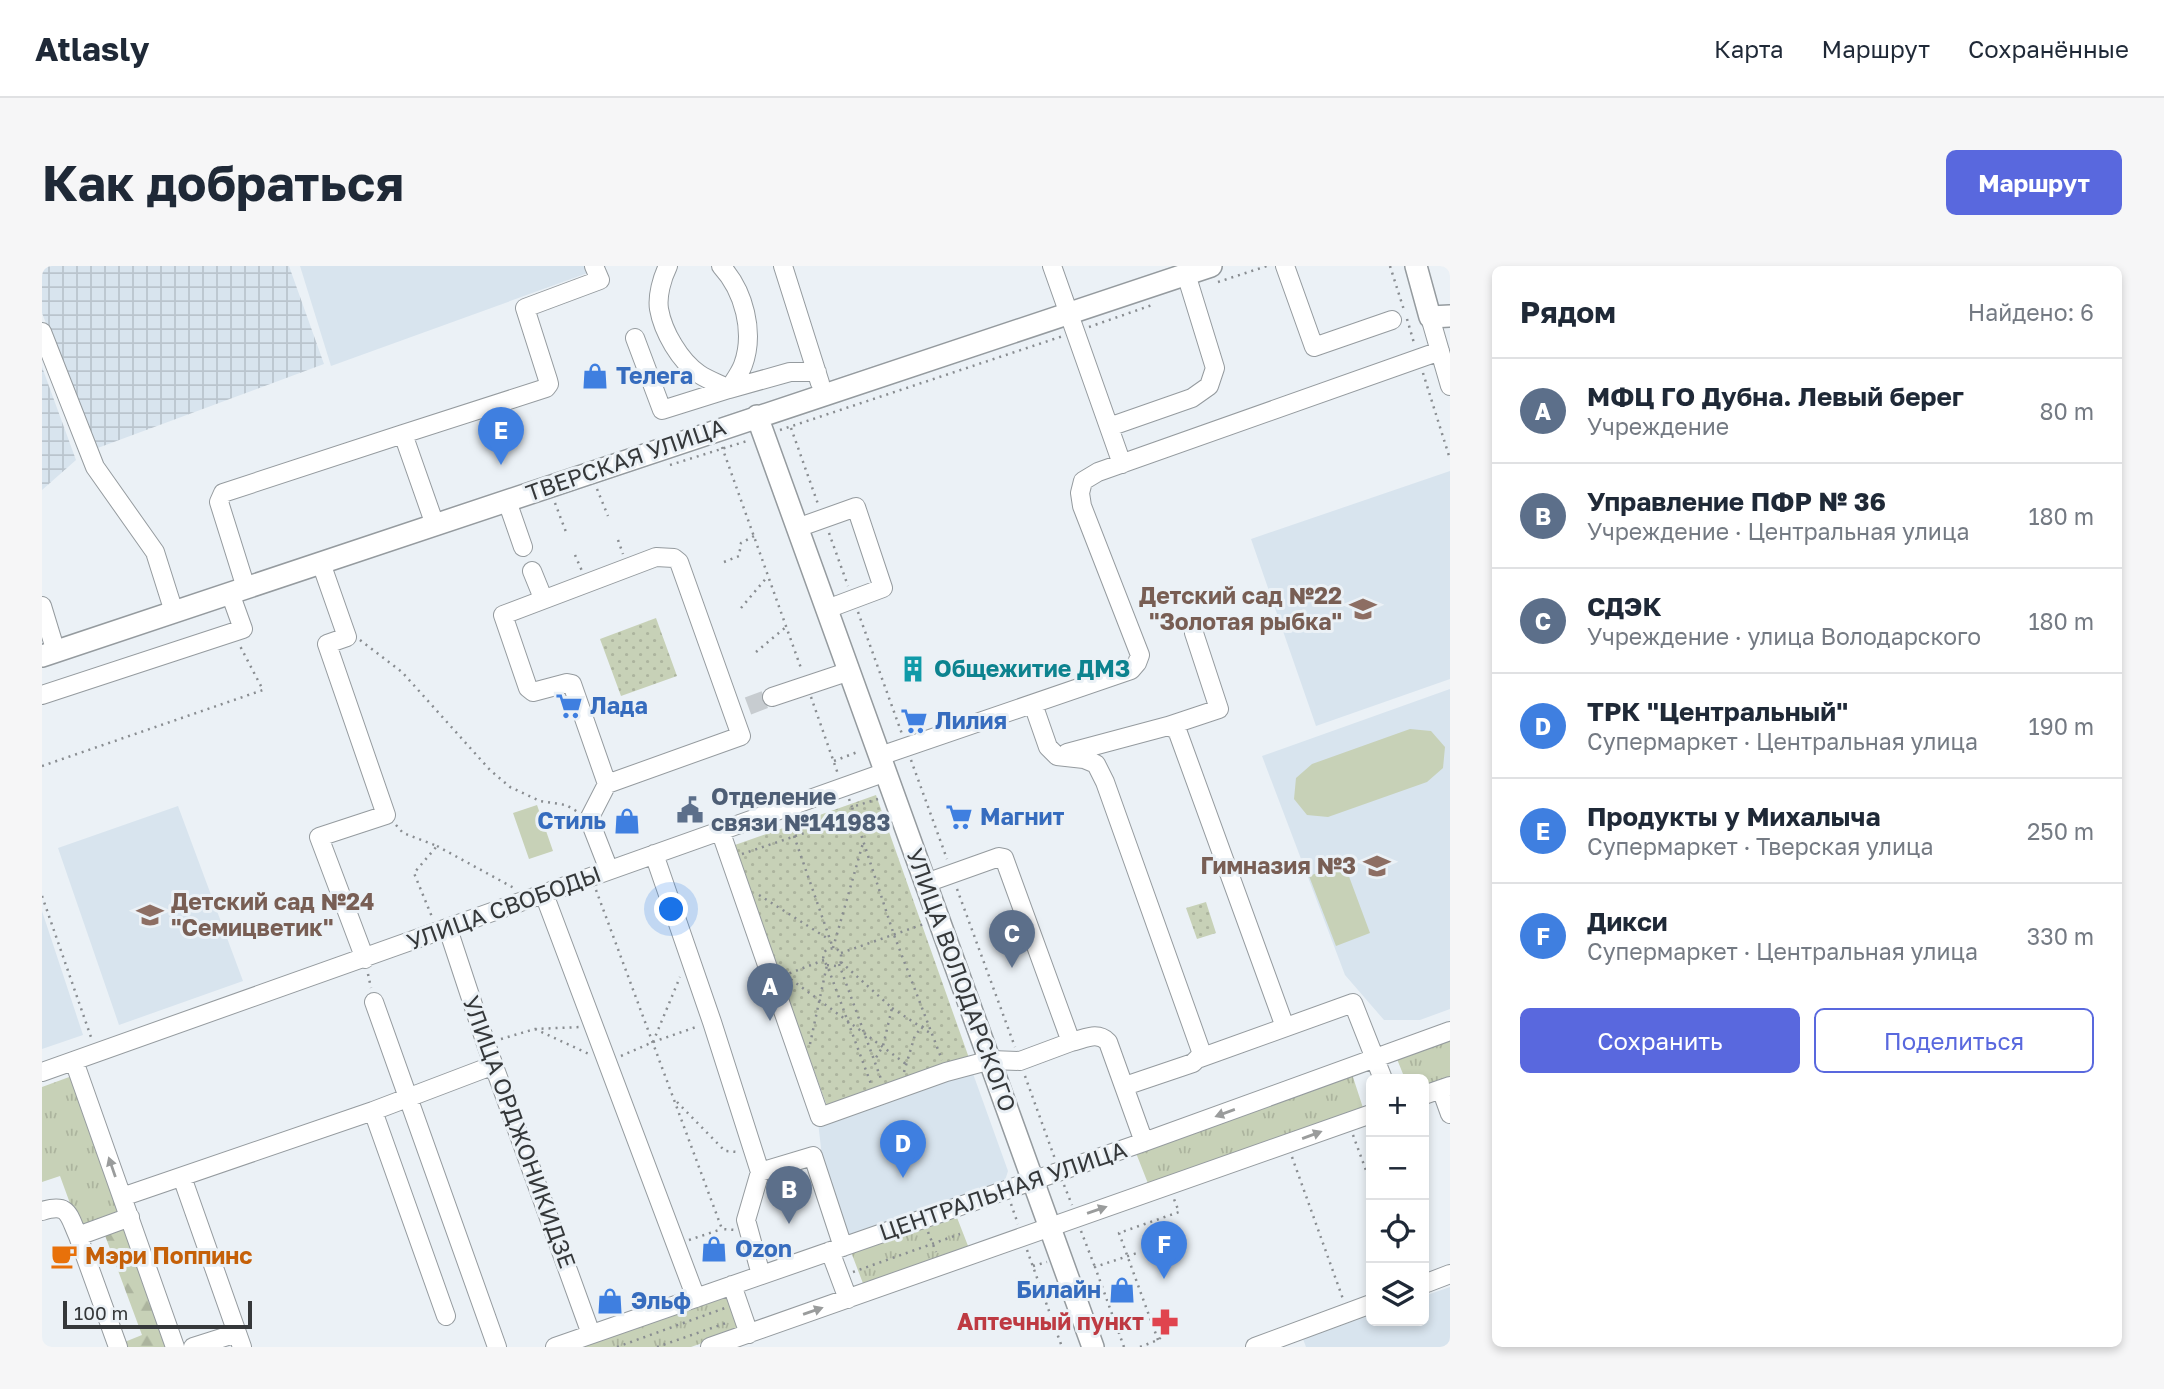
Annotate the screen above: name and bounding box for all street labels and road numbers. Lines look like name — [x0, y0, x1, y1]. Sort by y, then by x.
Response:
street label: ТВЕРСКАЯ УЛИЦА — [522, 412, 729, 506]
street label: УЛИЦА ВОЛОДАРСКОГО — [901, 844, 1023, 1115]
street label: УЛИЦА СВОБОДЫ — [403, 859, 604, 955]
street label: УЛИЦА ОРДЖОНИКИДЗЕ — [458, 992, 582, 1272]
street label: ЦЕНТРАЛЬНАЯ УЛИЦА — [875, 1134, 1130, 1246]

